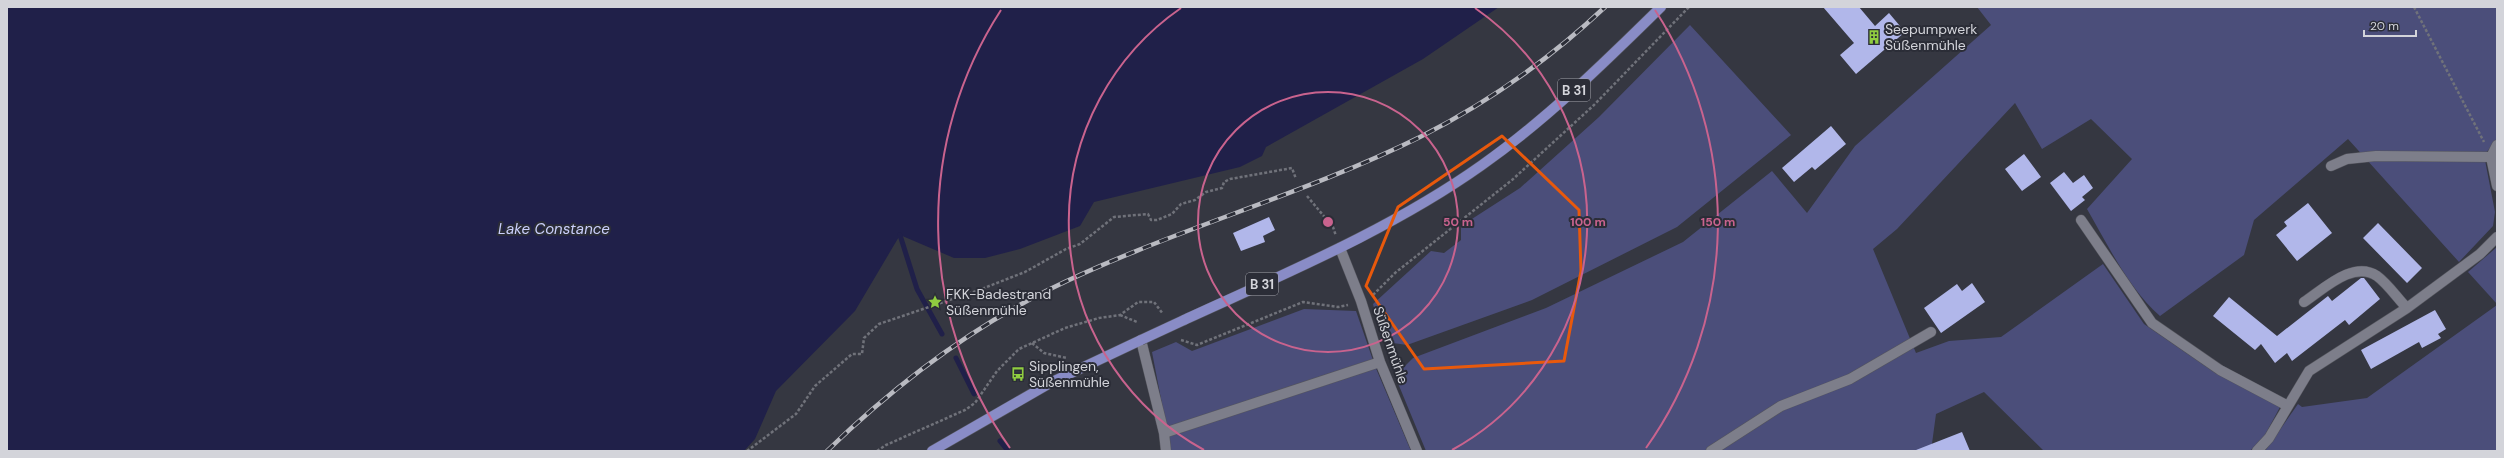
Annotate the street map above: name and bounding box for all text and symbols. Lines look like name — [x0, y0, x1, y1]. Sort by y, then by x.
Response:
scale bar — [2364, 12, 2416, 38]
text: 20 m — [2370, 18, 2399, 34]
place label: Seepumpwerk Süßenmühle — [1885, 20, 1977, 54]
building icon: Seepumpwerk Süßenmühle — [1866, 29, 1882, 45]
road number: B 31 — [1558, 79, 1590, 101]
text: 50 m — [1443, 214, 1473, 230]
text: 100 m — [1570, 214, 1606, 230]
text: 150 m — [1701, 214, 1735, 230]
centre of rings — [1321, 215, 1335, 229]
water label: Lake Constance — [498, 219, 610, 239]
road number: B 31 — [1246, 273, 1278, 295]
place label: FKK-Badestrand Süßenmühle — [946, 285, 1051, 319]
place icon: FKK-Badestrand Süßenmühle — [927, 294, 943, 310]
street label: Süßenmühle — [1369, 304, 1413, 386]
place label: Sipplingen, Süßenmühle — [1029, 357, 1110, 391]
bus stop icon: Sipplingen, Süßenmühle — [1010, 366, 1026, 382]

